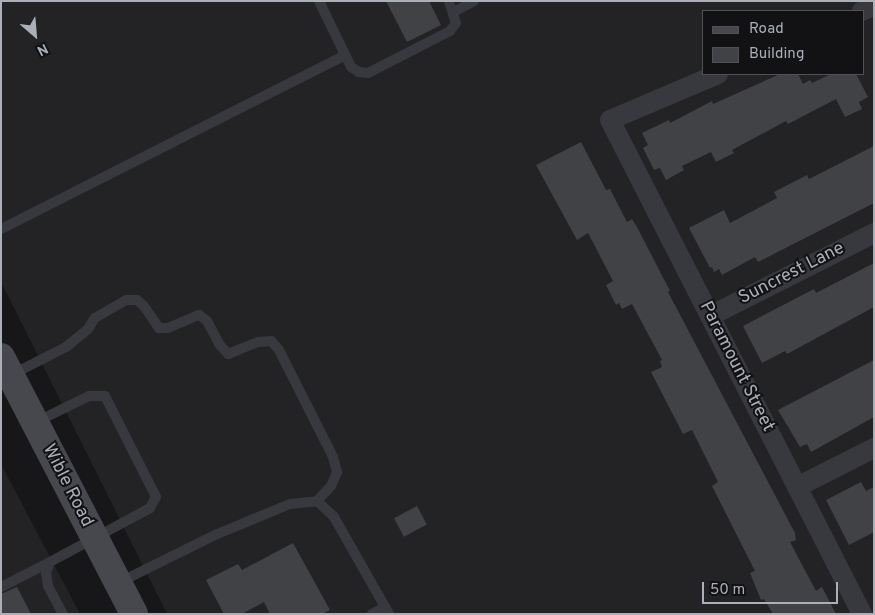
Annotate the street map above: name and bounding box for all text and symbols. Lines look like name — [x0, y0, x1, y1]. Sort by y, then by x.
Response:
north arrow — [10, 10, 60, 60]
legend — [702, 10, 865, 75]
text: Road — [749, 20, 784, 39]
text: N — [34, 39, 50, 59]
text: Building — [749, 45, 804, 64]
street label: Suncrest Lane — [736, 238, 848, 310]
street label: Paramount Street — [694, 298, 778, 436]
street label: Wible Road — [37, 441, 97, 531]
scale bar — [705, 572, 841, 604]
text: 50 m — [710, 581, 745, 600]

